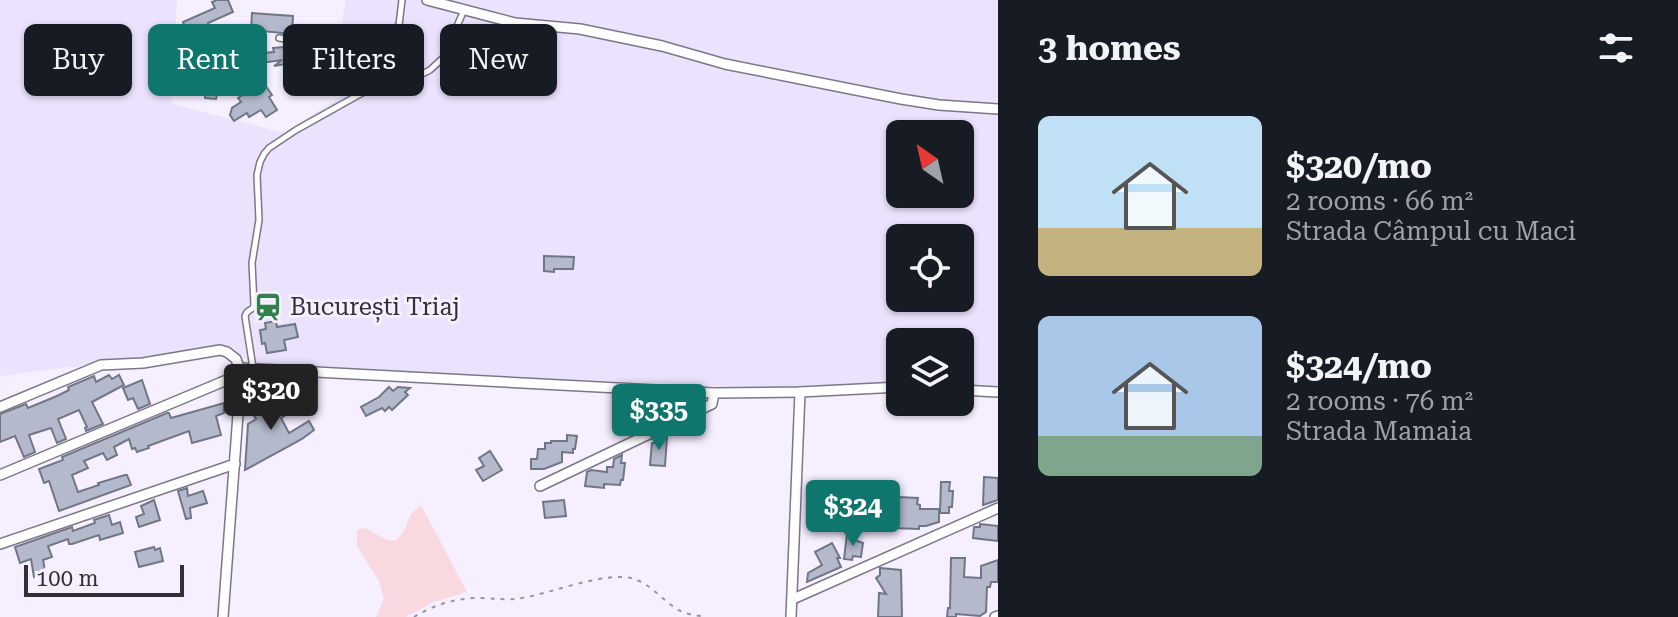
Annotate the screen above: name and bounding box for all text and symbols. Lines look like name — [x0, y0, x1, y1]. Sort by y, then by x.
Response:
chip: Buy — [24, 24, 132, 96]
chip: Rent — [148, 24, 267, 96]
chip: Filters — [283, 24, 424, 96]
chip: New — [440, 24, 557, 96]
icon: filters — [1594, 26, 1638, 70]
text: 3 homes — [1038, 28, 1181, 68]
north arrow — [886, 120, 974, 208]
map controls — [886, 120, 974, 416]
text: $320/mo — [1286, 146, 1432, 186]
icon: home — [1102, 148, 1198, 244]
text: 2 rooms · 66 m² — [1286, 186, 1473, 216]
text: Strada Câmpul cu Maci — [1286, 216, 1576, 246]
button: locate — [886, 224, 974, 312]
station icon: București Triaj — [253, 292, 283, 322]
place label: București Triaj — [290, 293, 460, 323]
button: layers — [886, 328, 974, 416]
text: $324/mo — [1286, 346, 1432, 386]
icon: home — [1102, 348, 1198, 444]
pin: $320 — [224, 364, 318, 432]
text: $320 — [242, 375, 300, 405]
pin: $335 — [612, 384, 706, 452]
text: 2 rooms · 76 m² — [1286, 386, 1473, 416]
text: $335 — [630, 395, 688, 425]
text: Strada Mamaia — [1286, 416, 1472, 446]
pin: $324 — [806, 480, 900, 548]
text: $324 — [824, 491, 882, 521]
scale bar — [24, 561, 184, 597]
text: 100 m — [36, 566, 99, 591]

